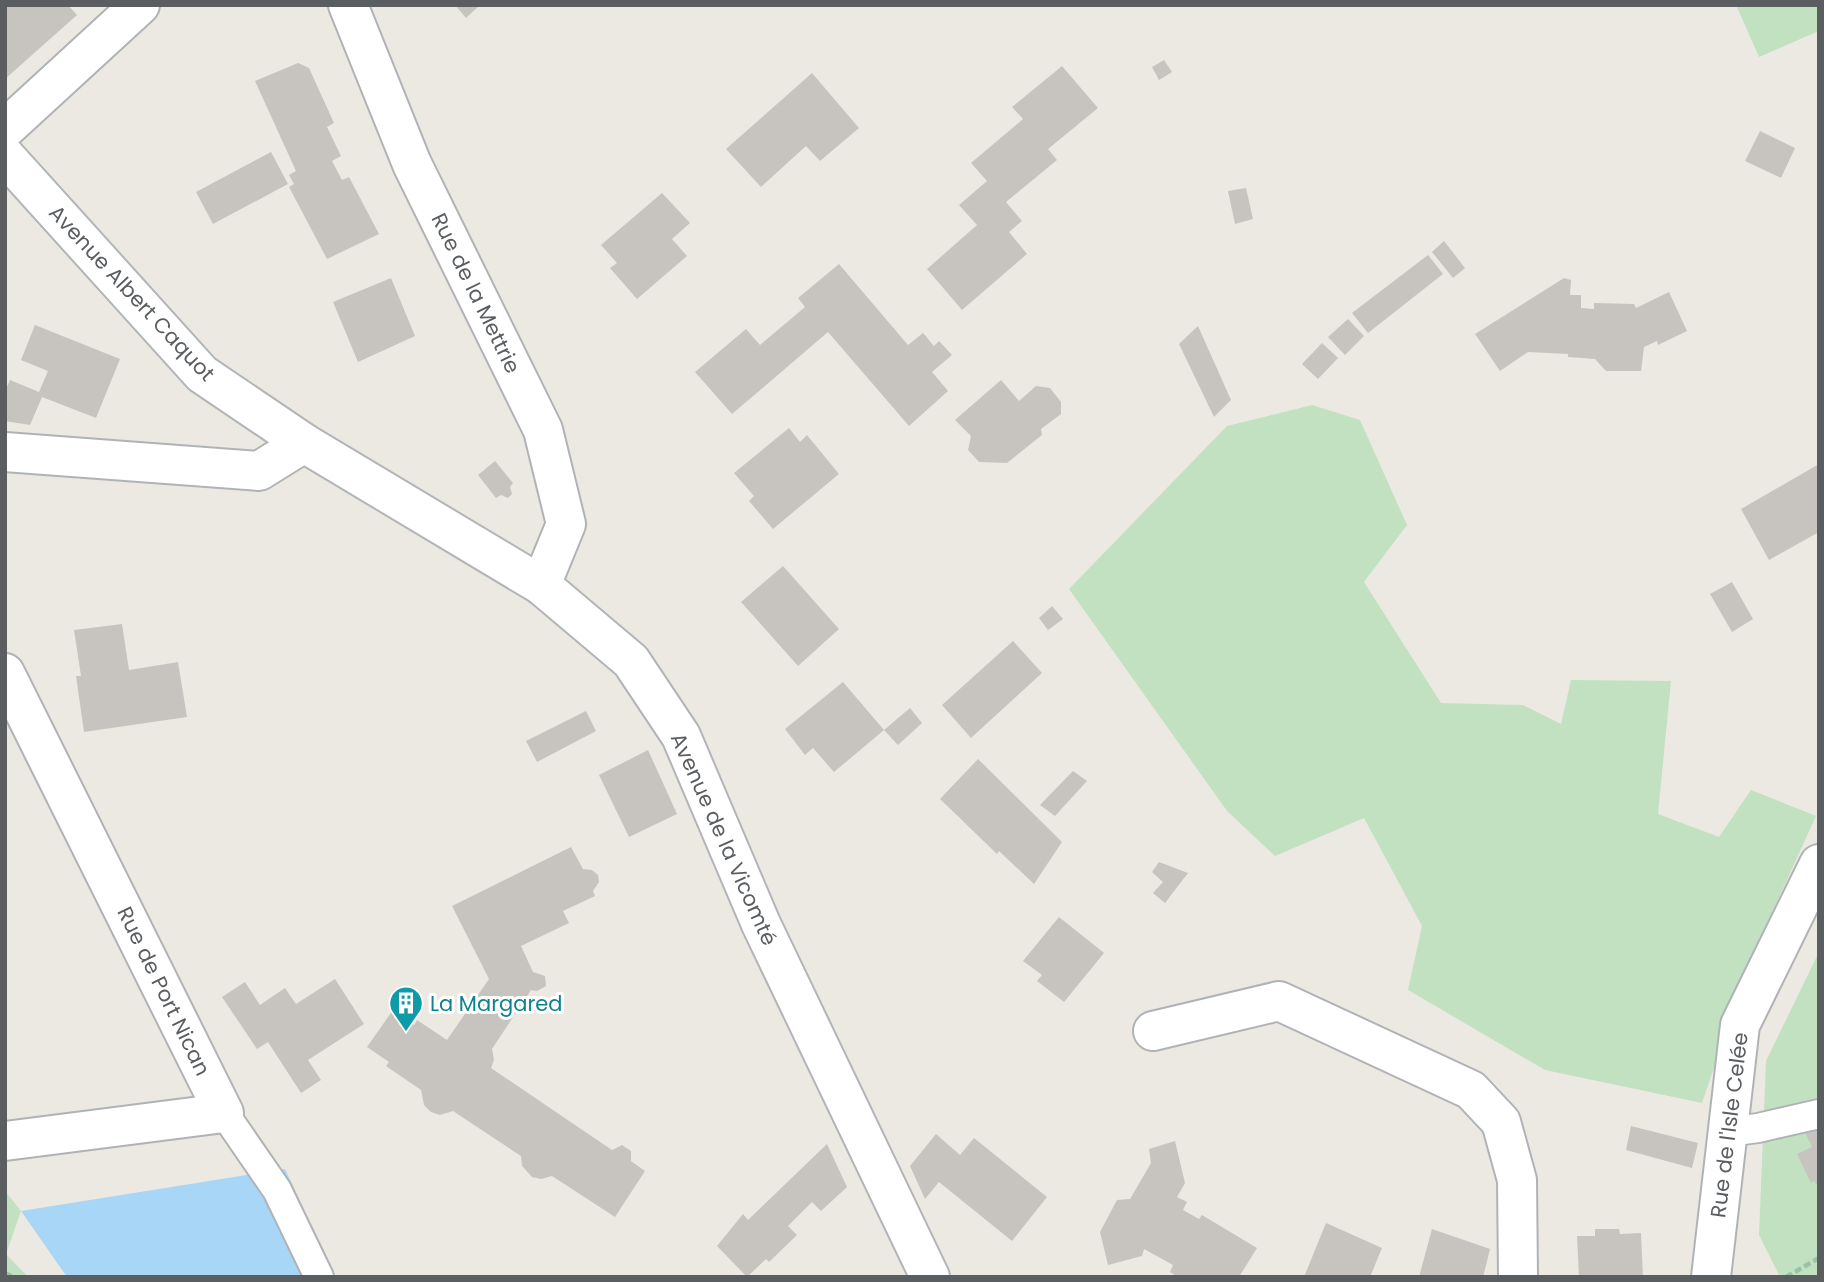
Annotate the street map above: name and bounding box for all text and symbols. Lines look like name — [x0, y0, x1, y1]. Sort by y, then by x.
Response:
street label: Avenue Albert Caquot — [43, 199, 221, 387]
street label: Rue de la Mettrie — [425, 208, 527, 378]
street label: Avenue de la Vicomté — [664, 728, 784, 950]
street label: Rue de Port Nican — [110, 902, 218, 1080]
building icon: La Margared — [387, 984, 425, 1033]
place label: La Margared — [430, 989, 562, 1018]
street label: Rue de l'Isle Celée — [1703, 1031, 1755, 1219]

